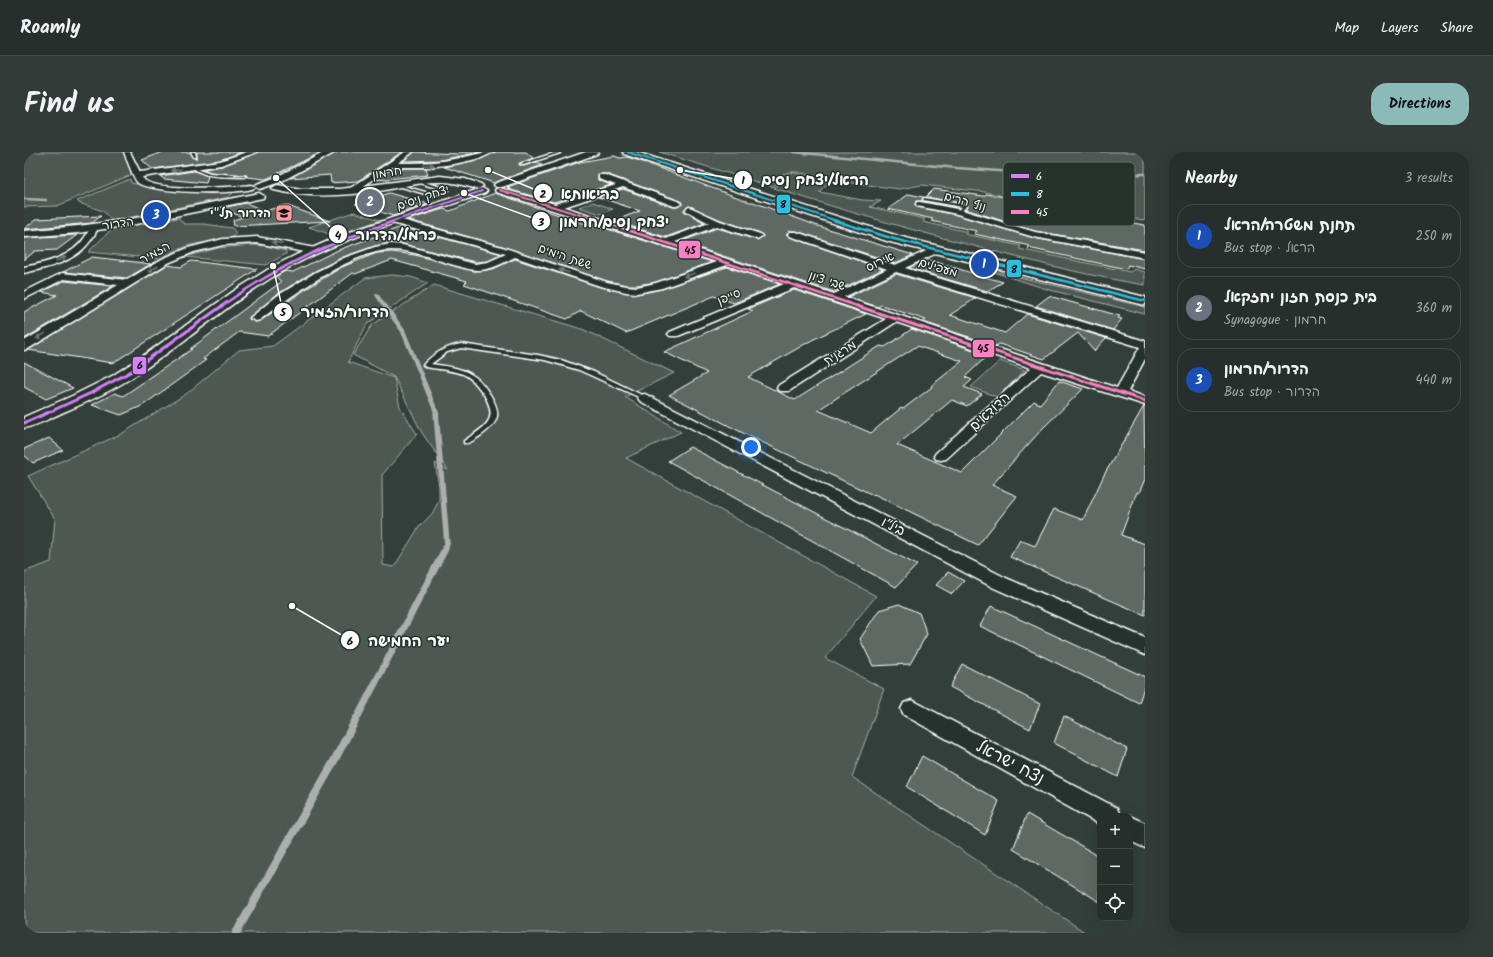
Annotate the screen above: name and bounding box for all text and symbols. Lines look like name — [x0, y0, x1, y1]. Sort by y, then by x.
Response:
text: Roamly — [20, 13, 80, 43]
text: Map — [1335, 17, 1359, 39]
text: Layers — [1381, 17, 1419, 39]
text: Share — [1441, 17, 1473, 39]
text: Find us — [24, 82, 115, 127]
button: Directions — [1371, 83, 1469, 125]
street label: חרמון — [371, 161, 403, 185]
one-way arrow — [423, 162, 436, 168]
legend — [1003, 162, 1135, 226]
text: Nearby — [1185, 165, 1237, 192]
callout: הראל/יצחק נסים — [733, 166, 877, 193]
one-way arrow — [169, 167, 182, 173]
text: 6 — [1036, 168, 1042, 186]
text: 3 results — [1405, 168, 1453, 189]
text: הראל/יצחק נסים — [761, 169, 869, 193]
text: 1 — [741, 171, 745, 190]
street label: יצחק ניסים — [394, 180, 452, 216]
callout: בריאותא — [533, 180, 628, 207]
text: בריאותא — [561, 183, 619, 207]
text: 2 — [540, 185, 547, 204]
text: 8 — [1036, 186, 1043, 204]
pin: 2 — [357, 187, 383, 217]
street label: נוף הרים — [942, 187, 988, 217]
line badge: 8 — [776, 194, 791, 214]
text: 8 — [780, 196, 787, 214]
pin: 3 — [143, 200, 169, 230]
school or university icon: הדרור תל"י — [274, 203, 294, 223]
place label: הדרור תל"י — [210, 204, 271, 223]
text: 45 — [1036, 204, 1049, 222]
callout: יצחק נסים/חרמון — [531, 208, 677, 235]
text: יצחק נסים/חרמון — [559, 211, 669, 235]
street label: הדרור — [101, 212, 135, 236]
text: 3 — [537, 213, 545, 232]
text: תחנת משטרה/הראל — [1224, 214, 1355, 238]
callout: כרמל/הדרור — [328, 221, 445, 248]
text: כרמל/הדרור — [356, 224, 437, 248]
text: 4 — [335, 226, 342, 245]
text: 1 — [1197, 226, 1201, 247]
text: 250 m — [1415, 226, 1452, 247]
street label: הזמיר — [136, 237, 174, 269]
text: Bus stop · הראל — [1224, 238, 1315, 259]
street label: ששת הימים — [536, 239, 594, 275]
one-way arrow — [271, 240, 283, 246]
line badge: 45 — [678, 240, 701, 259]
text: 45 — [684, 242, 697, 260]
street label: אירוס — [863, 247, 898, 277]
pin: 1 — [971, 249, 997, 279]
street label: מעפילים — [916, 253, 960, 283]
one-way arrow — [56, 255, 68, 261]
line badge: 8 — [1006, 259, 1022, 278]
text: 8 — [1011, 261, 1018, 279]
one-way arrow — [148, 265, 158, 273]
street label: שבי ציון — [806, 266, 848, 296]
one-way arrow — [558, 267, 570, 273]
one-way arrow — [683, 272, 695, 278]
street label: סייפן — [714, 284, 744, 310]
text: בית כנסת חזון יחזקאל — [1224, 286, 1377, 310]
callout: הדרור/הזמיר — [273, 298, 397, 325]
text: 2 — [1195, 298, 1203, 319]
text: 360 m — [1415, 298, 1452, 319]
text: הדרור/הזמיר — [301, 301, 389, 325]
text: 5 — [279, 303, 287, 322]
text: Synagogue · חרמון — [1224, 310, 1326, 331]
one-way arrow — [36, 332, 46, 340]
street label: מרגנית — [820, 336, 860, 370]
line badge: 45 — [972, 339, 995, 358]
text: 45 — [977, 340, 990, 358]
line badge: 6 — [132, 356, 147, 375]
text: 6 — [137, 357, 143, 375]
text: הדרור/חרמון — [1224, 358, 1309, 382]
text: 3 — [1195, 370, 1203, 391]
text: 440 m — [1416, 370, 1452, 391]
text: Bus stop · הדרור — [1224, 382, 1320, 403]
street label: הדודאים — [964, 387, 1016, 437]
your location — [741, 437, 761, 457]
street label: ביל״ו — [877, 512, 909, 542]
callout: יער החמישה — [340, 627, 457, 654]
text: יער החמישה — [368, 630, 450, 654]
text: 6 — [347, 632, 354, 651]
street label: נצח ישראל — [971, 734, 1049, 792]
map controls — [1097, 813, 1133, 921]
button: + — [1097, 813, 1133, 849]
button: − — [1097, 849, 1133, 885]
button: locate — [1097, 885, 1133, 921]

